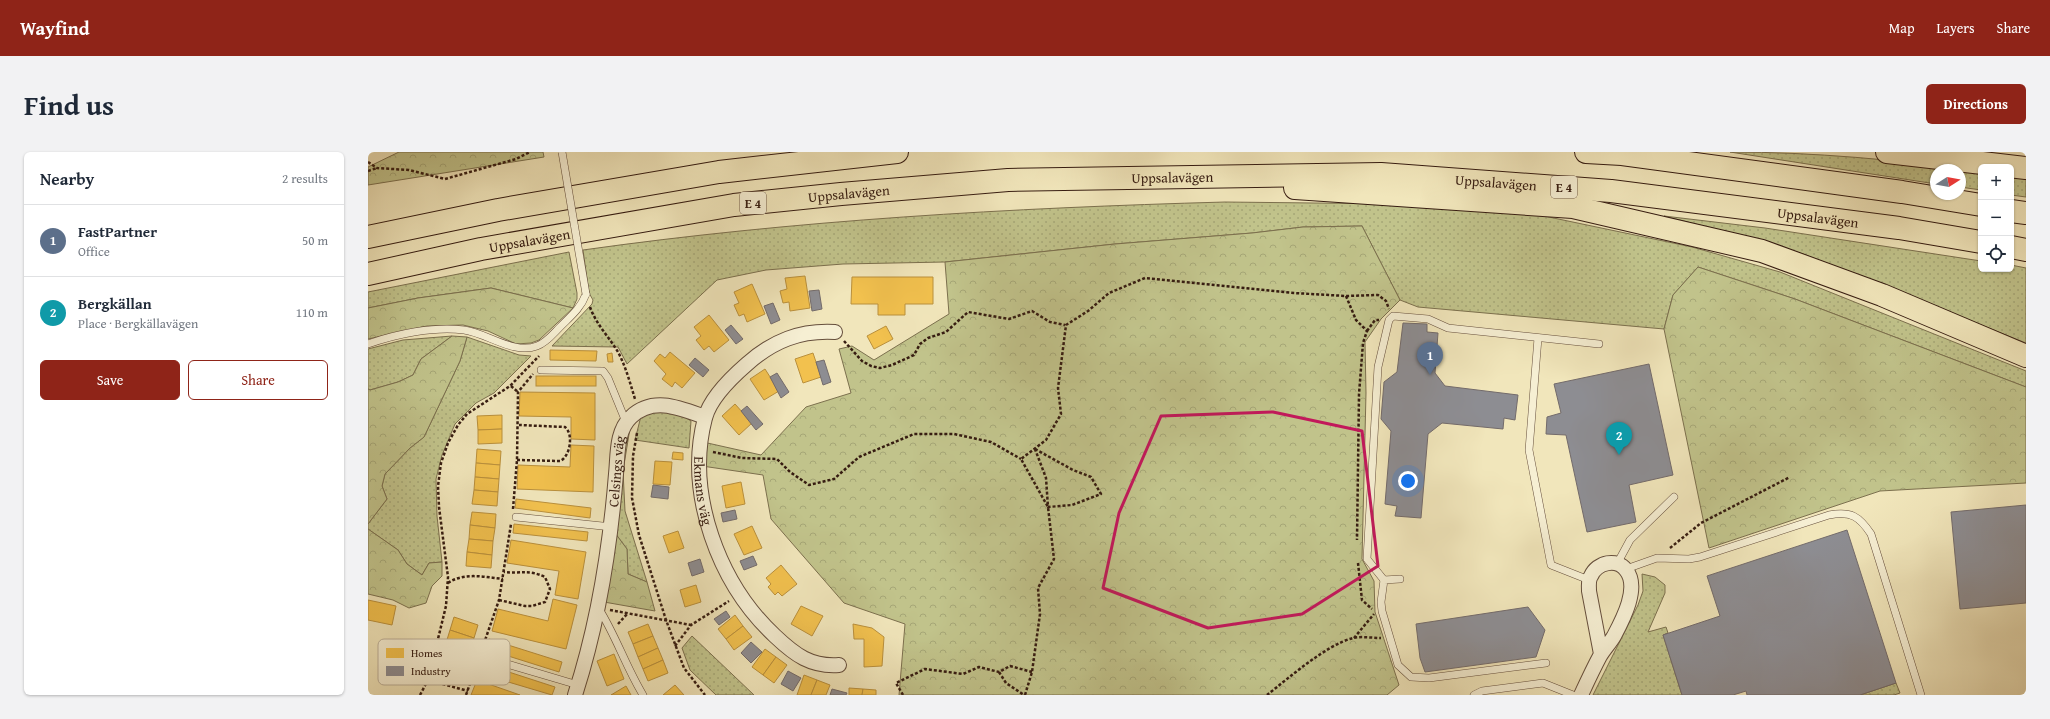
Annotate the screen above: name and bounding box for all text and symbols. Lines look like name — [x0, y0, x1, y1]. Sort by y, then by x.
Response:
text: Wayfind — [20, 14, 90, 42]
text: Map — [1889, 18, 1915, 38]
text: Layers — [1937, 18, 1975, 38]
text: Share — [1997, 18, 2030, 38]
text: Find us — [24, 84, 114, 125]
button: Directions — [1926, 84, 2026, 124]
north arrow — [1930, 164, 1966, 200]
map controls — [1978, 164, 2014, 272]
button: + — [1978, 164, 2014, 200]
text: Nearby — [40, 166, 94, 191]
street label: Uppsalavägen — [1131, 167, 1214, 188]
text: 2 results — [282, 169, 328, 188]
street label: Uppsalavägen — [1454, 170, 1538, 195]
road number: E 4 — [1551, 176, 1577, 198]
street label: Uppsalavägen — [807, 180, 891, 207]
road number: E 4 — [740, 192, 766, 214]
button: − — [1978, 200, 2014, 236]
street label: Uppsalavägen — [1776, 202, 1860, 233]
text: FastPartner — [78, 221, 157, 242]
street label: Uppsalavägen — [487, 224, 572, 257]
text: 1 — [50, 231, 56, 250]
text: 50 m — [302, 231, 328, 250]
button: locate — [1978, 236, 2014, 272]
text: Office — [78, 242, 110, 261]
text: Bergkällan — [78, 293, 152, 314]
text: 2 — [50, 303, 56, 322]
text: 110 m — [296, 303, 328, 322]
text: Place · Bergkällavägen — [78, 314, 198, 333]
pin: 1 — [1417, 342, 1443, 375]
button: Save — [40, 360, 180, 400]
button: Share — [188, 360, 328, 400]
pin: 2 — [1606, 422, 1632, 455]
street label: Celsings väg — [603, 433, 630, 508]
street label: Ekmans väg — [689, 456, 718, 527]
your location — [1398, 471, 1418, 491]
legend — [378, 639, 510, 685]
text: Homes — [411, 645, 442, 661]
text: Industry — [411, 663, 451, 679]

